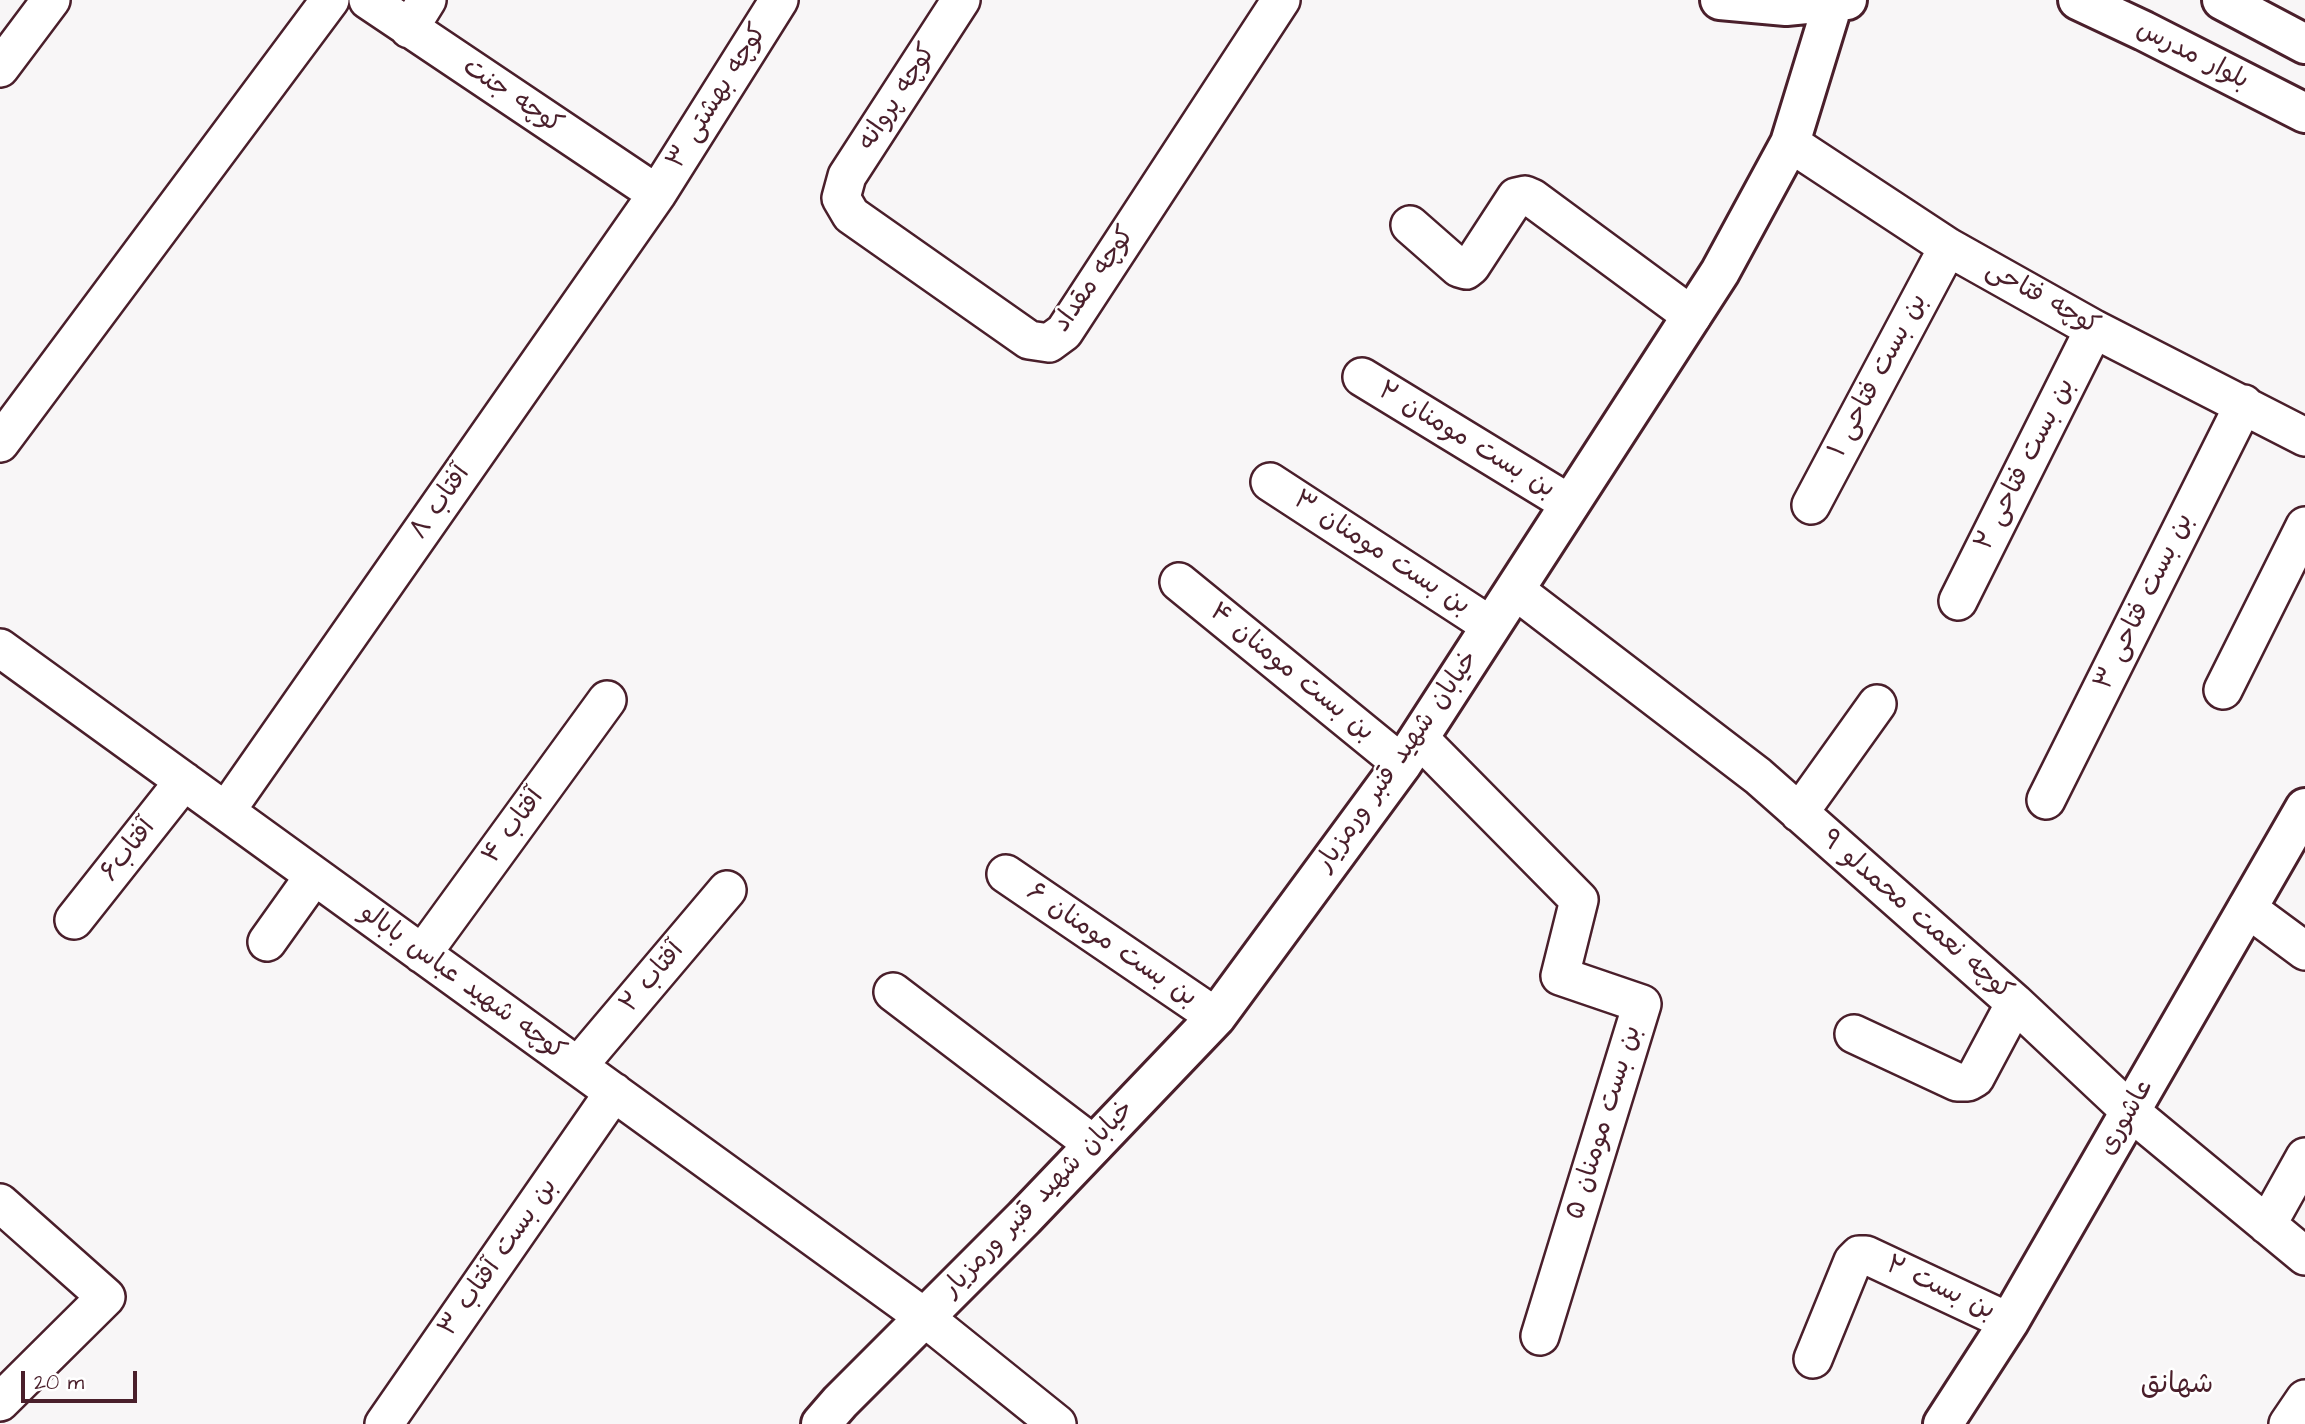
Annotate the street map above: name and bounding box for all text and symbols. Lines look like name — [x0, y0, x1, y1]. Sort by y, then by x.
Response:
street label: بلوار مدرس — [2131, 14, 2253, 98]
street label: کوچه بهشتی ۳ — [661, 19, 775, 175]
street label: کوچه پروانه — [852, 39, 944, 157]
street label: کوچه جنت — [456, 52, 568, 142]
street label: کوچه مقداد — [1047, 221, 1143, 339]
street label: کوچه فتاحی — [1980, 255, 2104, 343]
street label: بن بست فتاحی ۱ — [1823, 289, 1935, 463]
street label: بن بست فتاحی ۲ — [1969, 374, 2083, 556]
street label: ۲ بن بست مومنان — [1372, 376, 1560, 506]
street label: آفتاب ۸ — [404, 460, 478, 546]
street label: ۳ بن بست مومنان — [1287, 485, 1475, 623]
street label: بن بست فتاحی ۳ — [2089, 509, 2201, 695]
street label: ۴ بن بست مومنان — [1202, 597, 1380, 749]
street label: خیابان شهید قنبر ورمزیار — [1310, 645, 1486, 879]
street label: آفتاب ۴ — [476, 784, 552, 870]
street label: آفتاب۶ — [95, 814, 163, 888]
street label: کوچه نعمت محمدلو ۹ — [1814, 824, 2018, 1008]
street label: ۶ بن بست مومنان — [1020, 877, 1202, 1015]
street label: کوچه شهید عباس بابالو — [353, 898, 571, 1068]
street label: آفتاب ۲ — [614, 936, 692, 1020]
street label: ۵ بن بست مومنان — [1561, 1022, 1649, 1224]
street label: عاشوری — [2093, 1074, 2161, 1162]
street label: خیابان شهید قنبر ورمزیار — [936, 1095, 1142, 1305]
street label: بن بست آفتاب ۳ — [433, 1173, 565, 1343]
street label: ۲ بن بست — [1880, 1250, 2000, 1328]
scale bar — [24, 1358, 140, 1402]
text: 20 m — [34, 1368, 84, 1397]
district label: شهانق — [2141, 1369, 2213, 1403]

